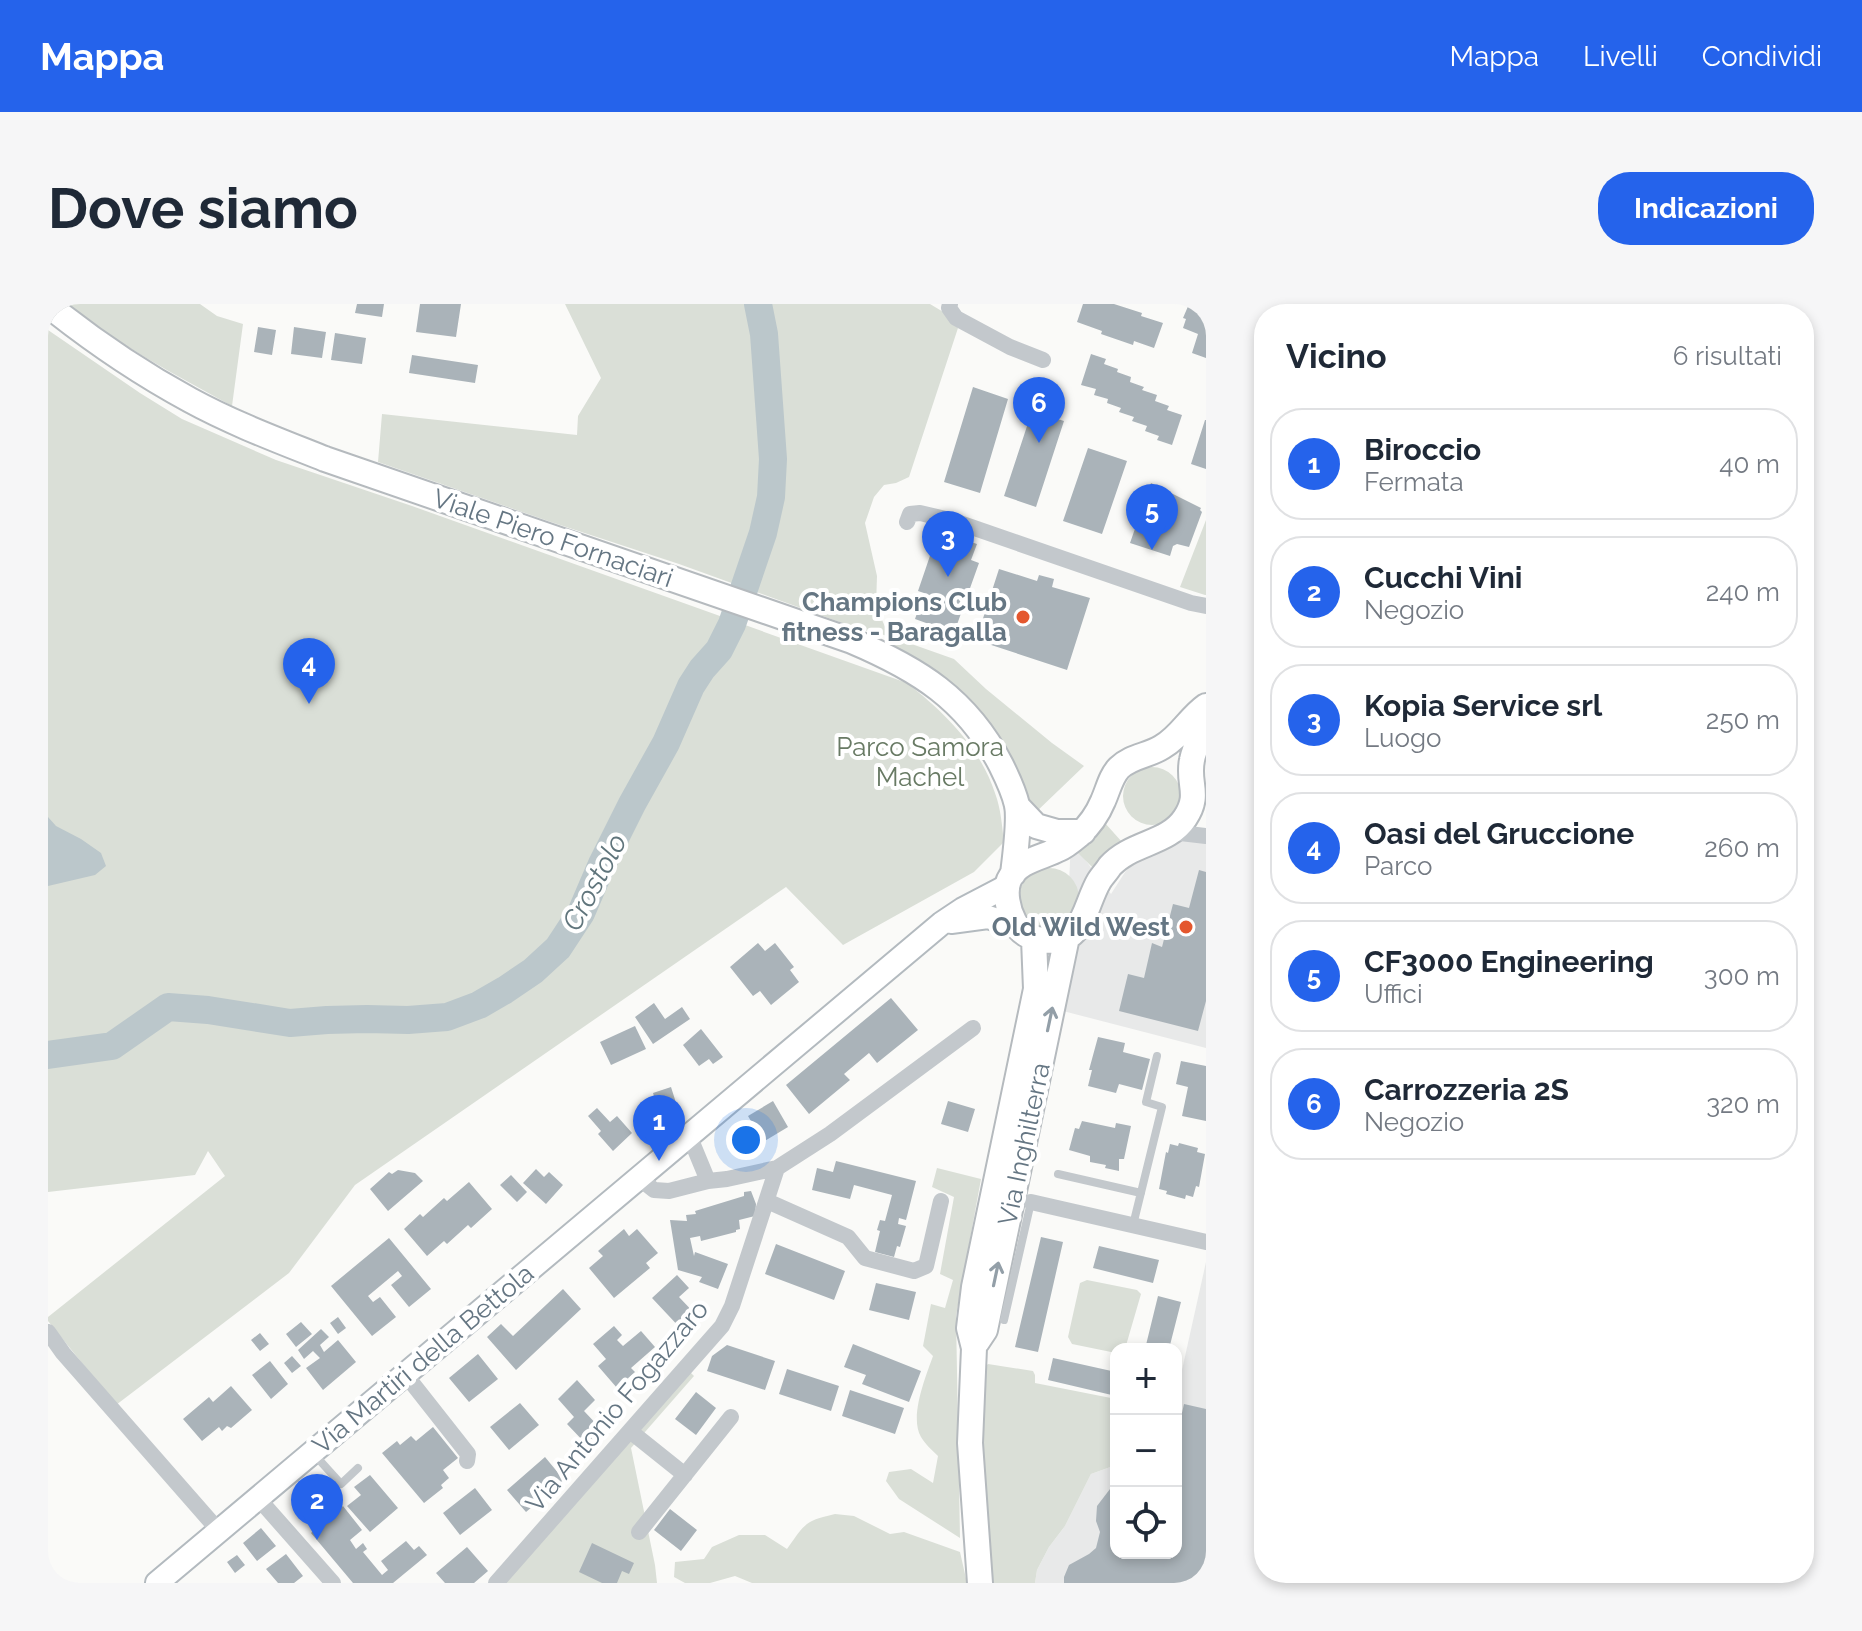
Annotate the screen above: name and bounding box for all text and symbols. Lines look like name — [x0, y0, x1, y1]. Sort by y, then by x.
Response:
text: Mappa — [40, 34, 164, 79]
text: Mappa — [1450, 40, 1539, 73]
text: Livelli — [1583, 40, 1658, 73]
text: Condividi — [1702, 40, 1822, 73]
button: Indicazioni — [1598, 172, 1814, 245]
text: Dove siamo — [48, 175, 358, 241]
text: Vicino — [1286, 336, 1387, 376]
text: 6 risultati — [1673, 341, 1782, 371]
pin: 6 — [1013, 377, 1065, 443]
text: Biroccio — [1364, 432, 1481, 467]
text: 1 — [1308, 449, 1320, 479]
text: 40 m — [1719, 449, 1780, 479]
text: Fermata — [1364, 467, 1464, 497]
street label: Viale Piero Fornaciari — [429, 483, 677, 593]
pin: 5 — [1126, 484, 1178, 550]
pin: 3 — [922, 511, 974, 577]
text: Cucchi Vini — [1364, 560, 1522, 595]
text: 2 — [1307, 577, 1321, 607]
text: 240 m — [1706, 577, 1780, 607]
place label: Champions Club fitness - Baragalla — [782, 587, 1007, 647]
text: Negozio — [1364, 595, 1464, 625]
marker: Champions Club fitness - Baragalla — [1014, 608, 1032, 626]
pin: 4 — [283, 638, 335, 704]
text: Kopia Service srl — [1364, 688, 1602, 723]
text: 3 — [1307, 705, 1321, 735]
text: 250 m — [1706, 705, 1780, 735]
text: Luogo — [1364, 723, 1442, 753]
park label: Parco Samora Machel — [836, 732, 1004, 792]
text: Oasi del Gruccione — [1364, 816, 1634, 851]
water label: Crostolo — [555, 828, 634, 936]
text: 4 — [1307, 833, 1321, 863]
text: 260 m — [1704, 833, 1780, 863]
text: Parco — [1364, 851, 1433, 881]
place label: Old Wild West — [992, 912, 1170, 942]
marker: Old Wild West — [1177, 918, 1195, 936]
text: CF3000 Engineering — [1364, 944, 1654, 979]
text: 5 — [1307, 961, 1321, 991]
text: 300 m — [1704, 961, 1780, 991]
text: Uffici — [1364, 979, 1423, 1009]
one-way arrow — [1043, 1007, 1058, 1033]
street label: Via Inghilterra — [992, 1060, 1056, 1228]
text: Carrozzeria 2S — [1364, 1072, 1569, 1107]
text: 6 — [1306, 1089, 1322, 1119]
text: 320 m — [1706, 1089, 1780, 1119]
pin: 1 — [633, 1095, 685, 1161]
text: Negozio — [1364, 1107, 1464, 1137]
your location — [726, 1120, 766, 1160]
street label: Via Martiri della Bettola — [307, 1258, 539, 1460]
one-way arrow — [989, 1261, 1004, 1287]
street label: Via Antonio Fogazzaro — [520, 1294, 714, 1518]
map controls — [1110, 1343, 1182, 1559]
button: + — [1110, 1343, 1182, 1415]
button: − — [1110, 1415, 1182, 1487]
pin: 2 — [291, 1474, 343, 1540]
button: locate — [1110, 1487, 1182, 1559]

